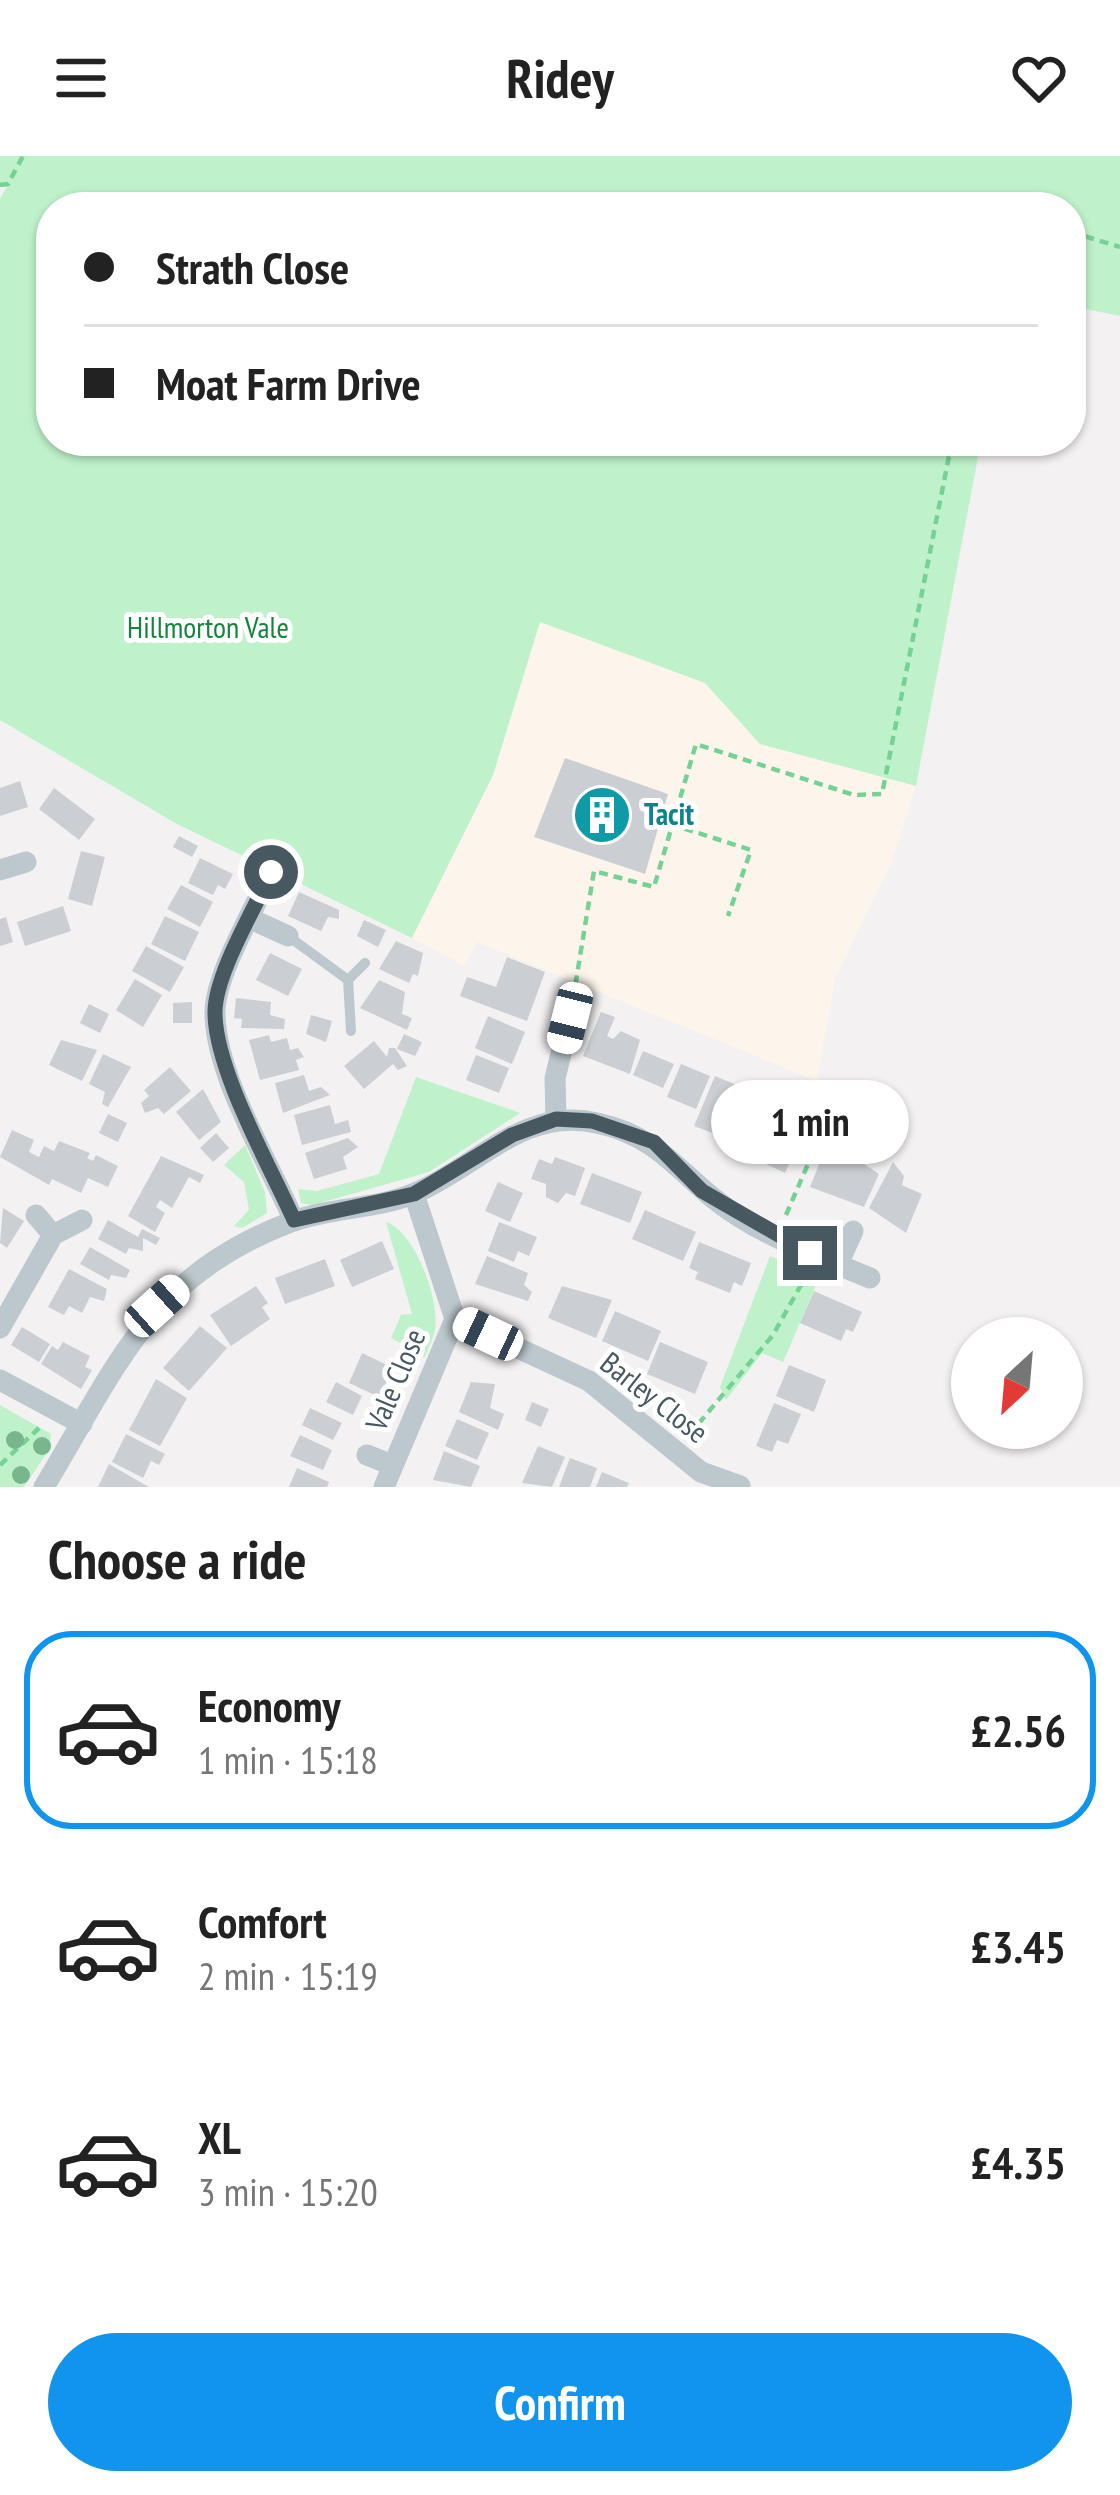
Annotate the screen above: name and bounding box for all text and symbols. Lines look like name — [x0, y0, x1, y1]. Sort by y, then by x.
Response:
text: Ridey — [506, 43, 614, 113]
icon: menu — [48, 45, 114, 111]
icon: heart — [1006, 45, 1072, 111]
text: Strath Close — [156, 238, 349, 296]
text: Moat Farm Drive — [156, 354, 421, 412]
park label: Hillmorton Vale — [127, 607, 289, 646]
building icon: Tacit — [571, 784, 633, 846]
place label: Tacit — [644, 794, 694, 833]
route start — [244, 845, 298, 899]
car — [544, 979, 596, 1057]
callout: 1 min — [711, 1079, 909, 1163]
text: 1 min — [771, 1096, 849, 1147]
route end — [783, 1226, 837, 1280]
car — [118, 1269, 196, 1343]
car — [448, 1302, 528, 1366]
north arrow — [951, 1317, 1083, 1449]
map controls — [951, 1317, 1083, 1449]
street label: Vale Close — [355, 1323, 433, 1437]
street label: Barley Close — [593, 1343, 717, 1451]
text: Choose a ride — [48, 1524, 307, 1594]
icon: car — [54, 1676, 162, 1784]
text: Economy — [198, 1676, 341, 1734]
text: £2.56 — [970, 1701, 1066, 1759]
text: 1 min · 15:18 — [198, 1734, 378, 1785]
icon: car — [54, 1892, 162, 2000]
text: Comfort — [198, 1892, 327, 1950]
text: £3.45 — [970, 1917, 1066, 1975]
text: 2 min · 15:19 — [198, 1950, 378, 2001]
icon: car — [54, 2108, 162, 2216]
text: XL — [198, 2108, 241, 2166]
text: £4.35 — [970, 2133, 1066, 2191]
text: 3 min · 15:20 — [198, 2166, 378, 2217]
button: Confirm — [48, 2333, 1072, 2471]

